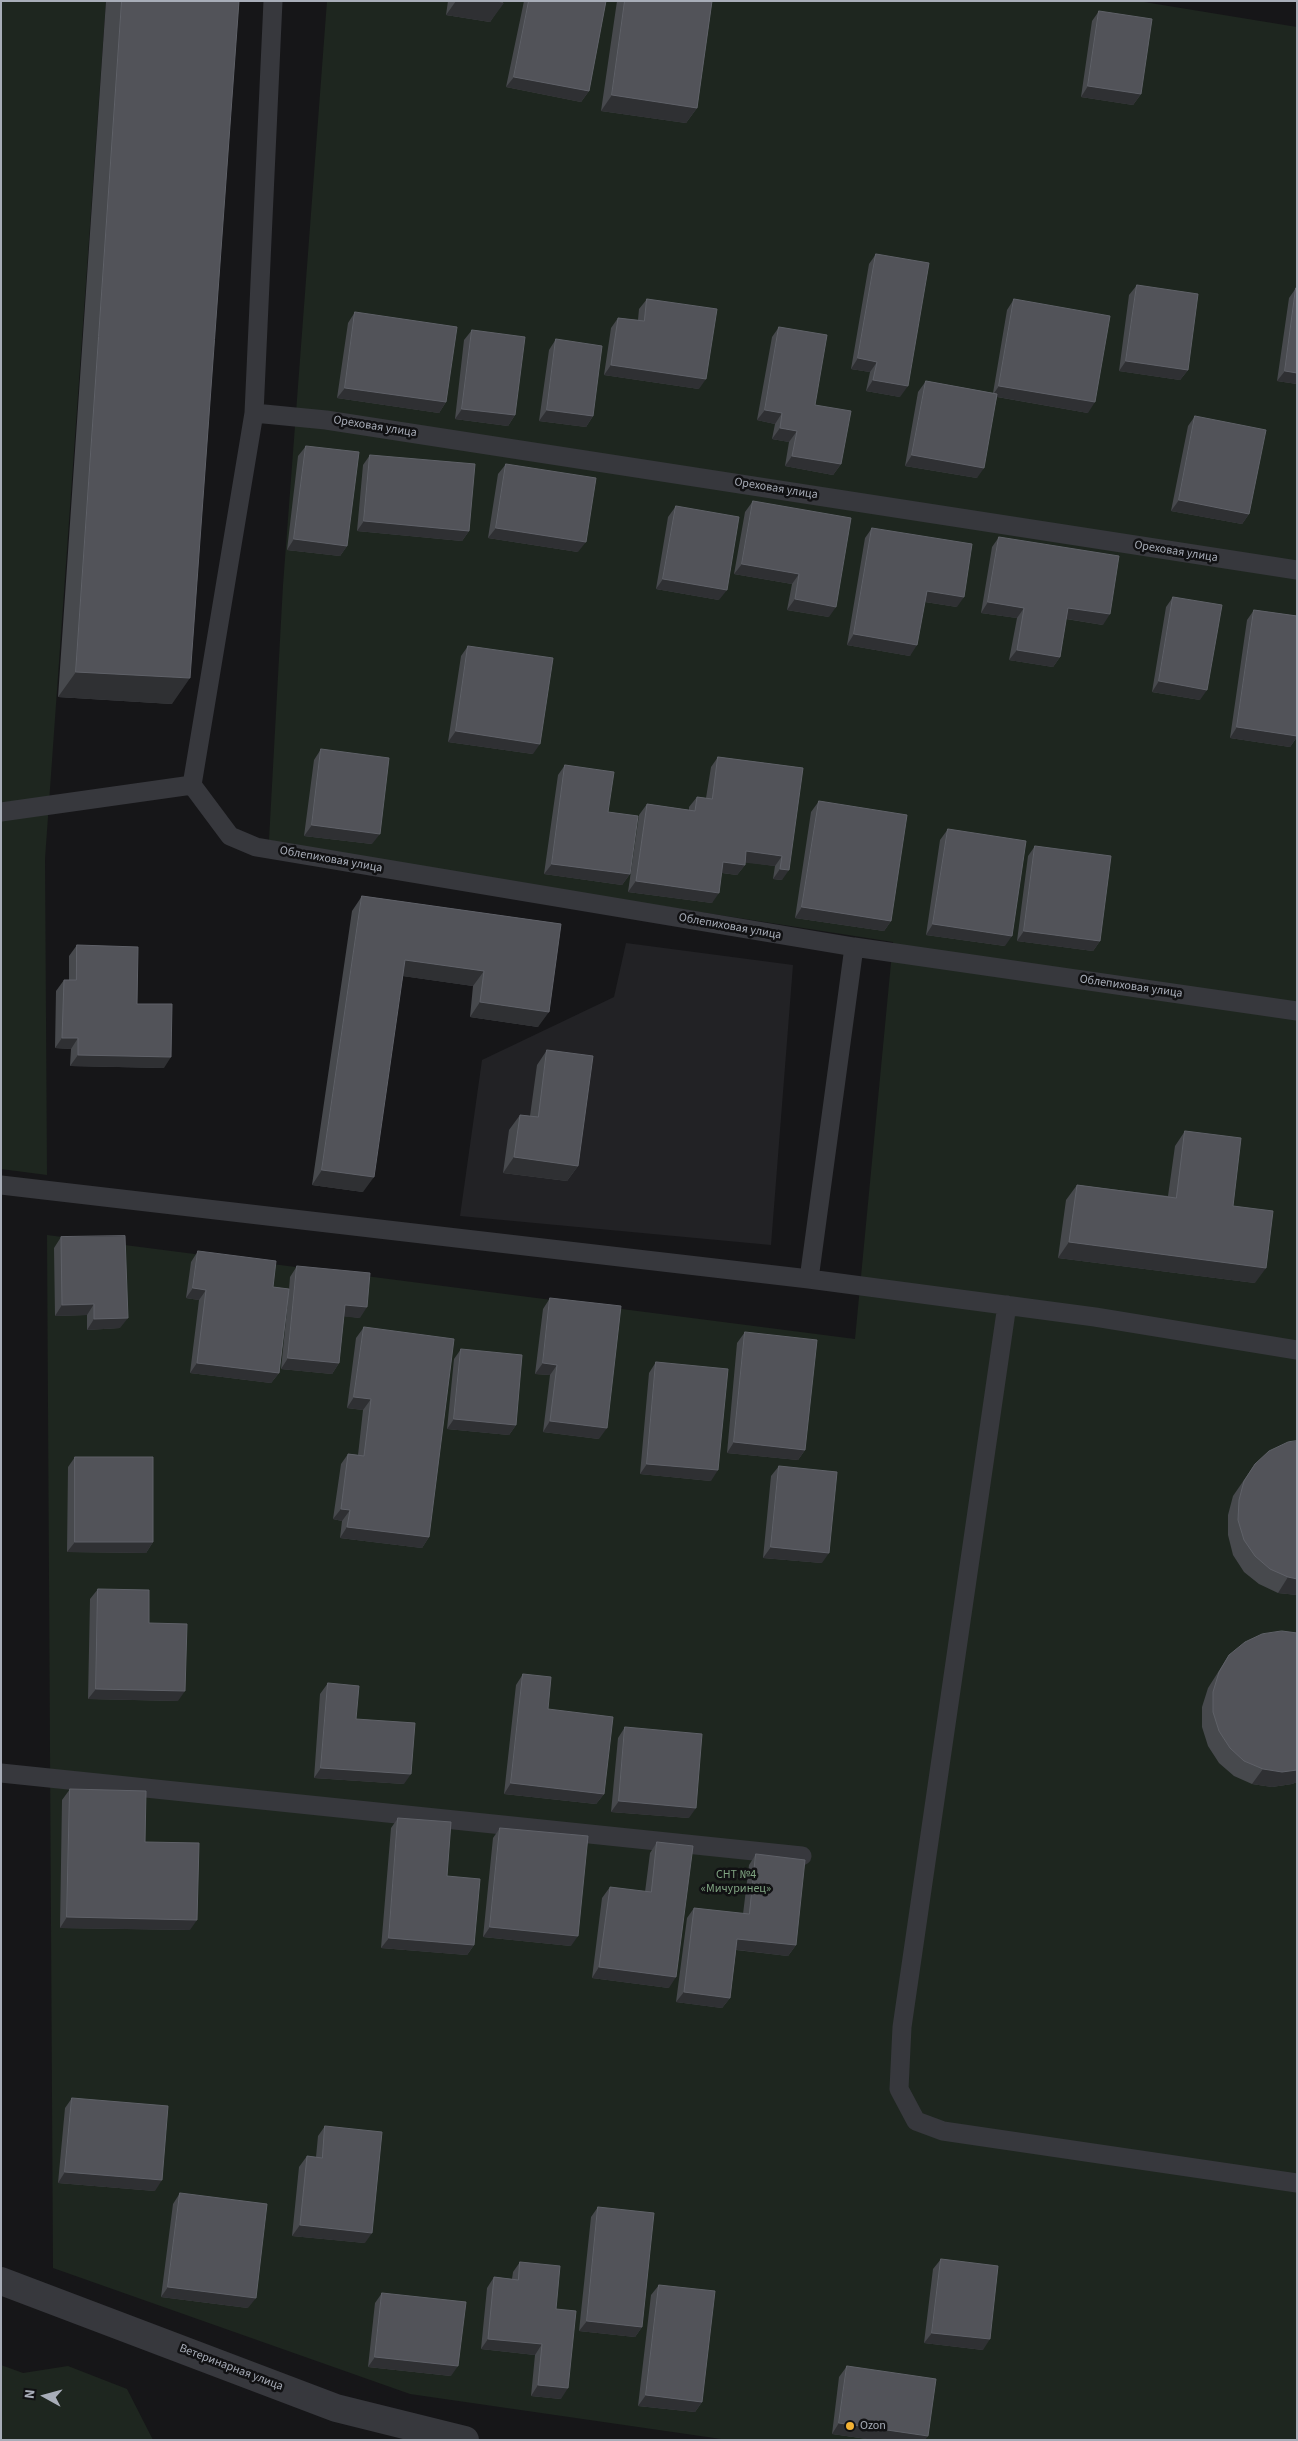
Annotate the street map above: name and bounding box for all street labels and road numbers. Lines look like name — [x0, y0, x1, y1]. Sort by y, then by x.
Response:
street label: Ореховая улица — [332, 413, 418, 441]
street label: Ореховая улица — [733, 475, 819, 503]
street label: Ореховая улица — [1133, 538, 1219, 566]
street label: Облепиховая улица — [279, 844, 383, 876]
street label: Облепиховая улица — [678, 911, 782, 943]
street label: Облепиховая улица — [1079, 973, 1183, 1001]
street label: Ветеринарная улица — [177, 2342, 285, 2394]

